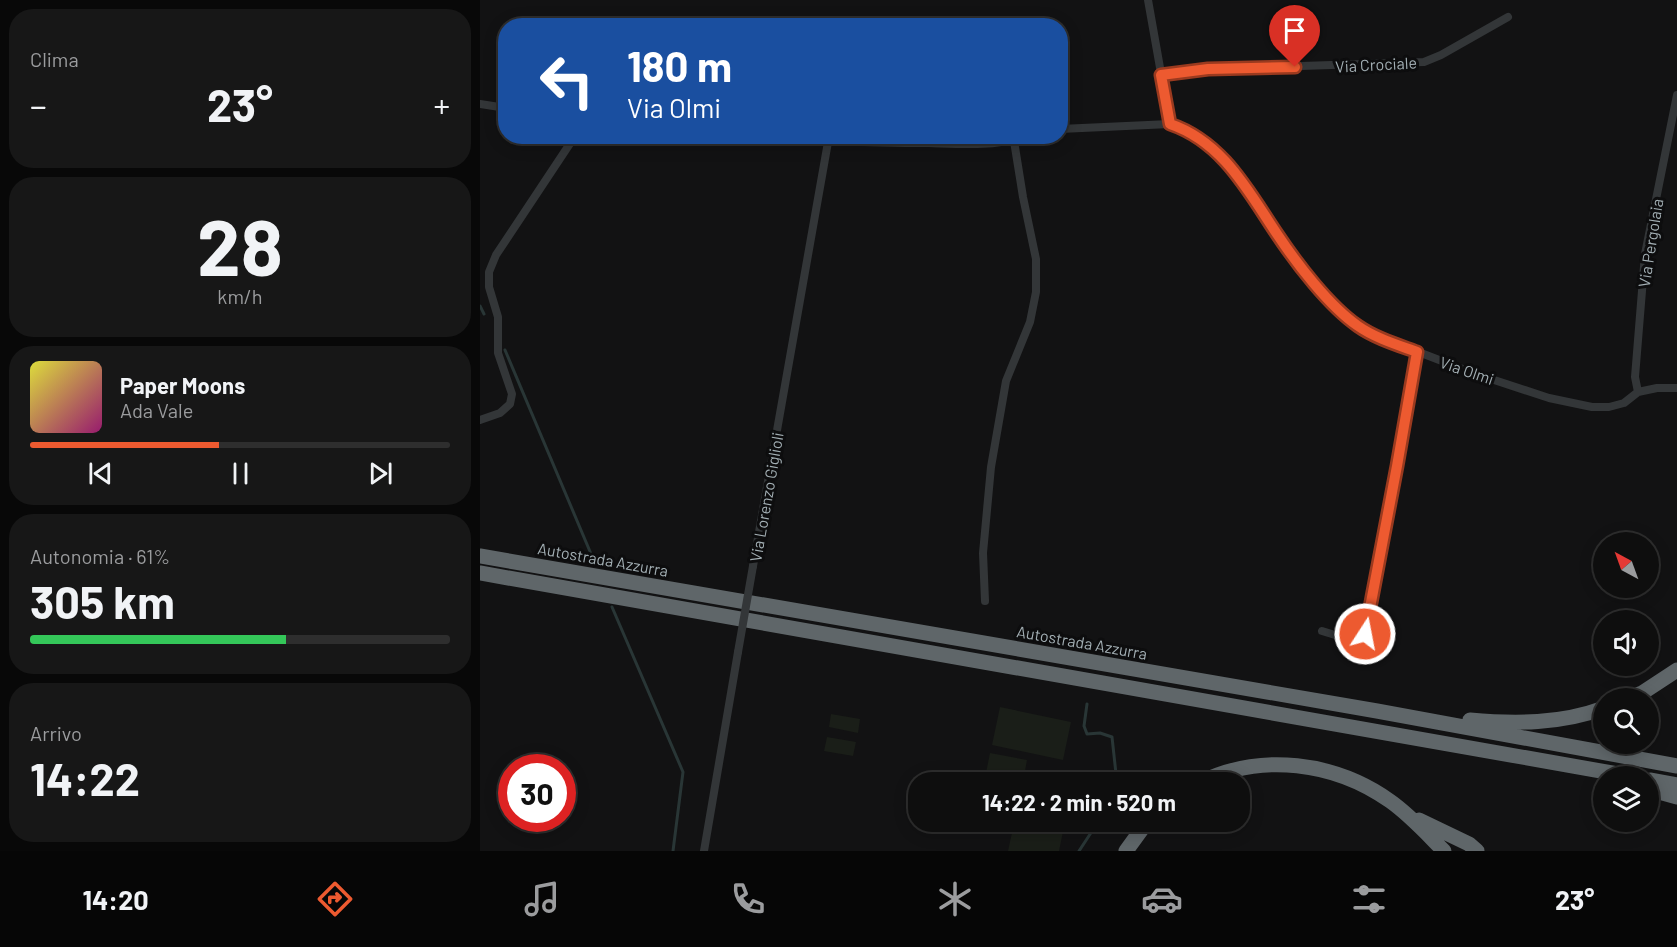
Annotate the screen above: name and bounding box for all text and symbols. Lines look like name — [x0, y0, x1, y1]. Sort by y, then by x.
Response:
pin — [1269, 5, 1320, 67]
icon: arrive — [1278, 14, 1311, 47]
text: 180 m — [627, 40, 732, 90]
icon: left — [528, 42, 606, 120]
text: Clima — [30, 47, 79, 71]
street label: Via Crociale — [1335, 52, 1417, 76]
text: 23° — [207, 77, 273, 131]
text: − — [30, 85, 47, 125]
text: + — [433, 85, 450, 125]
text: Via Olmi — [627, 91, 721, 123]
street label: Via Pergolaia — [1634, 197, 1666, 289]
text: 28 — [197, 198, 283, 292]
text: km/h — [217, 284, 263, 308]
street label: Via Olmi — [1438, 352, 1496, 388]
text: Paper Moons — [120, 372, 245, 398]
text: Ada Vale — [120, 398, 193, 422]
street label: Via Lorenzo Giglioli — [745, 431, 787, 563]
icon: previous — [84, 457, 117, 490]
icon: pause — [224, 457, 257, 490]
icon: next — [364, 457, 397, 490]
north arrow — [1593, 532, 1659, 598]
map controls — [1593, 532, 1659, 832]
street label: Autostrada Azzurra — [536, 538, 670, 580]
text: Autonomia · 61% — [30, 544, 170, 568]
text: 305 km — [30, 574, 175, 628]
position arrow — [1333, 602, 1397, 666]
button: sound — [1593, 610, 1659, 676]
street label: Autostrada Azzurra — [1015, 621, 1149, 663]
button: search — [1593, 688, 1659, 754]
text: Arrivo — [30, 721, 82, 745]
text: 14:22 — [30, 751, 140, 805]
speed limit sign: 30 — [498, 754, 576, 832]
button: layers — [1593, 766, 1659, 832]
text: 14:22 · 2 min · 520 m — [982, 789, 1176, 815]
icon: directions — [314, 878, 356, 920]
icon: music — [521, 878, 563, 920]
icon: phone — [727, 878, 769, 920]
icon: climate — [934, 878, 976, 920]
icon: car — [1141, 878, 1183, 920]
icon: filters — [1348, 878, 1390, 920]
text: 14:20 — [82, 883, 149, 915]
text: 23° — [1555, 883, 1595, 915]

